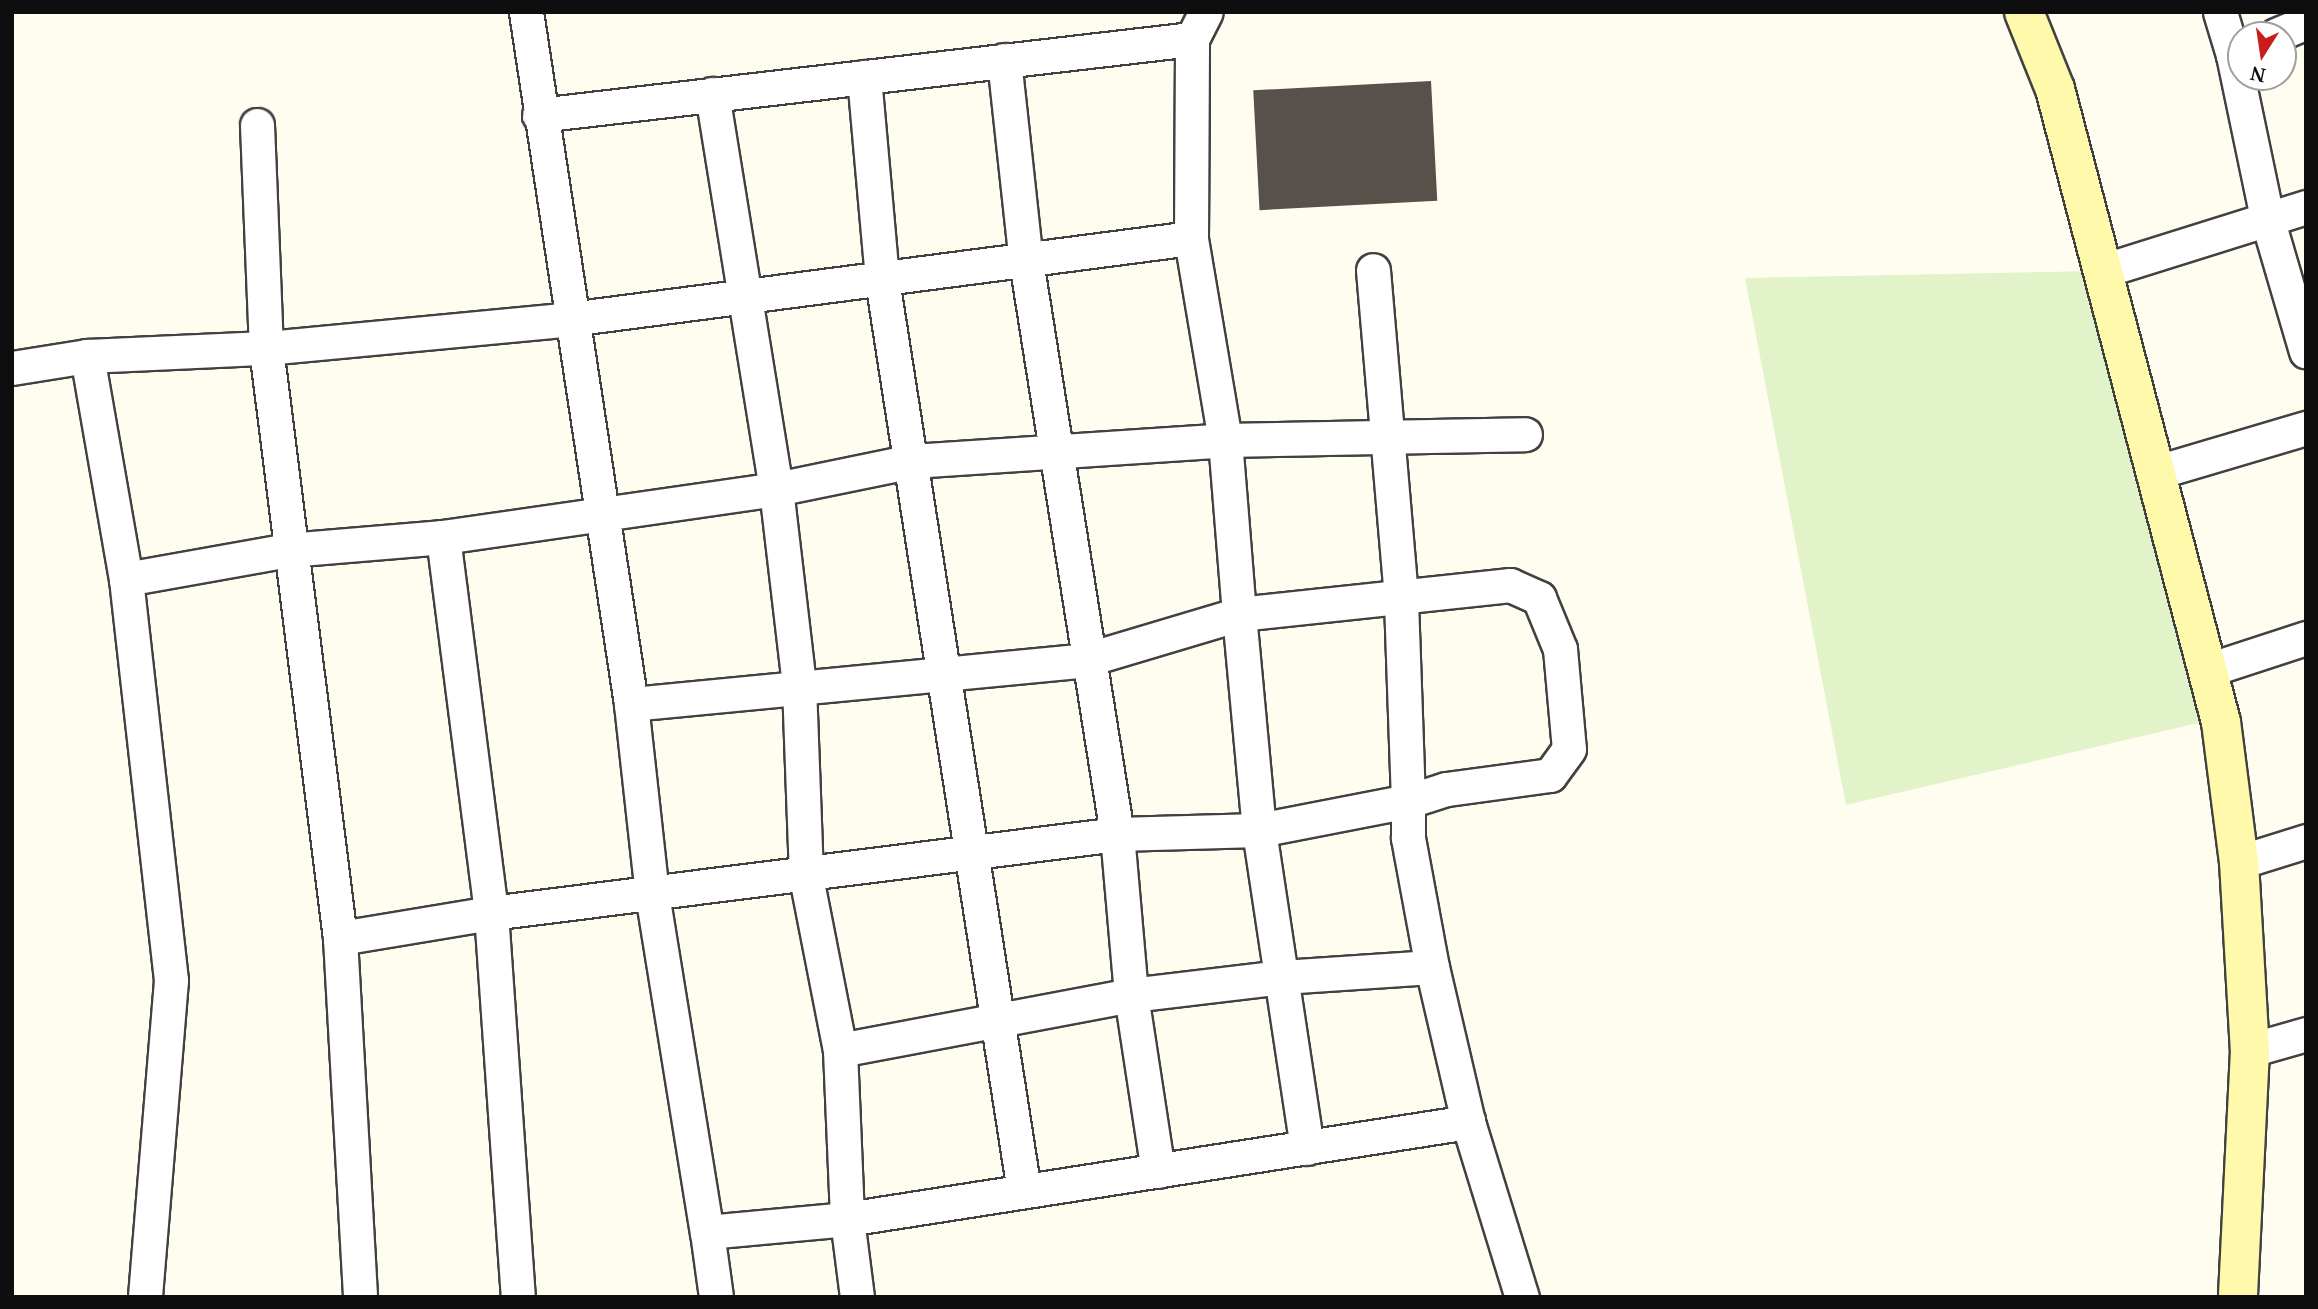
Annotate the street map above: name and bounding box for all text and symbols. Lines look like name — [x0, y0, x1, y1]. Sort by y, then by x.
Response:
north arrow — [2227, 21, 2297, 91]
text: N — [2248, 60, 2268, 89]

